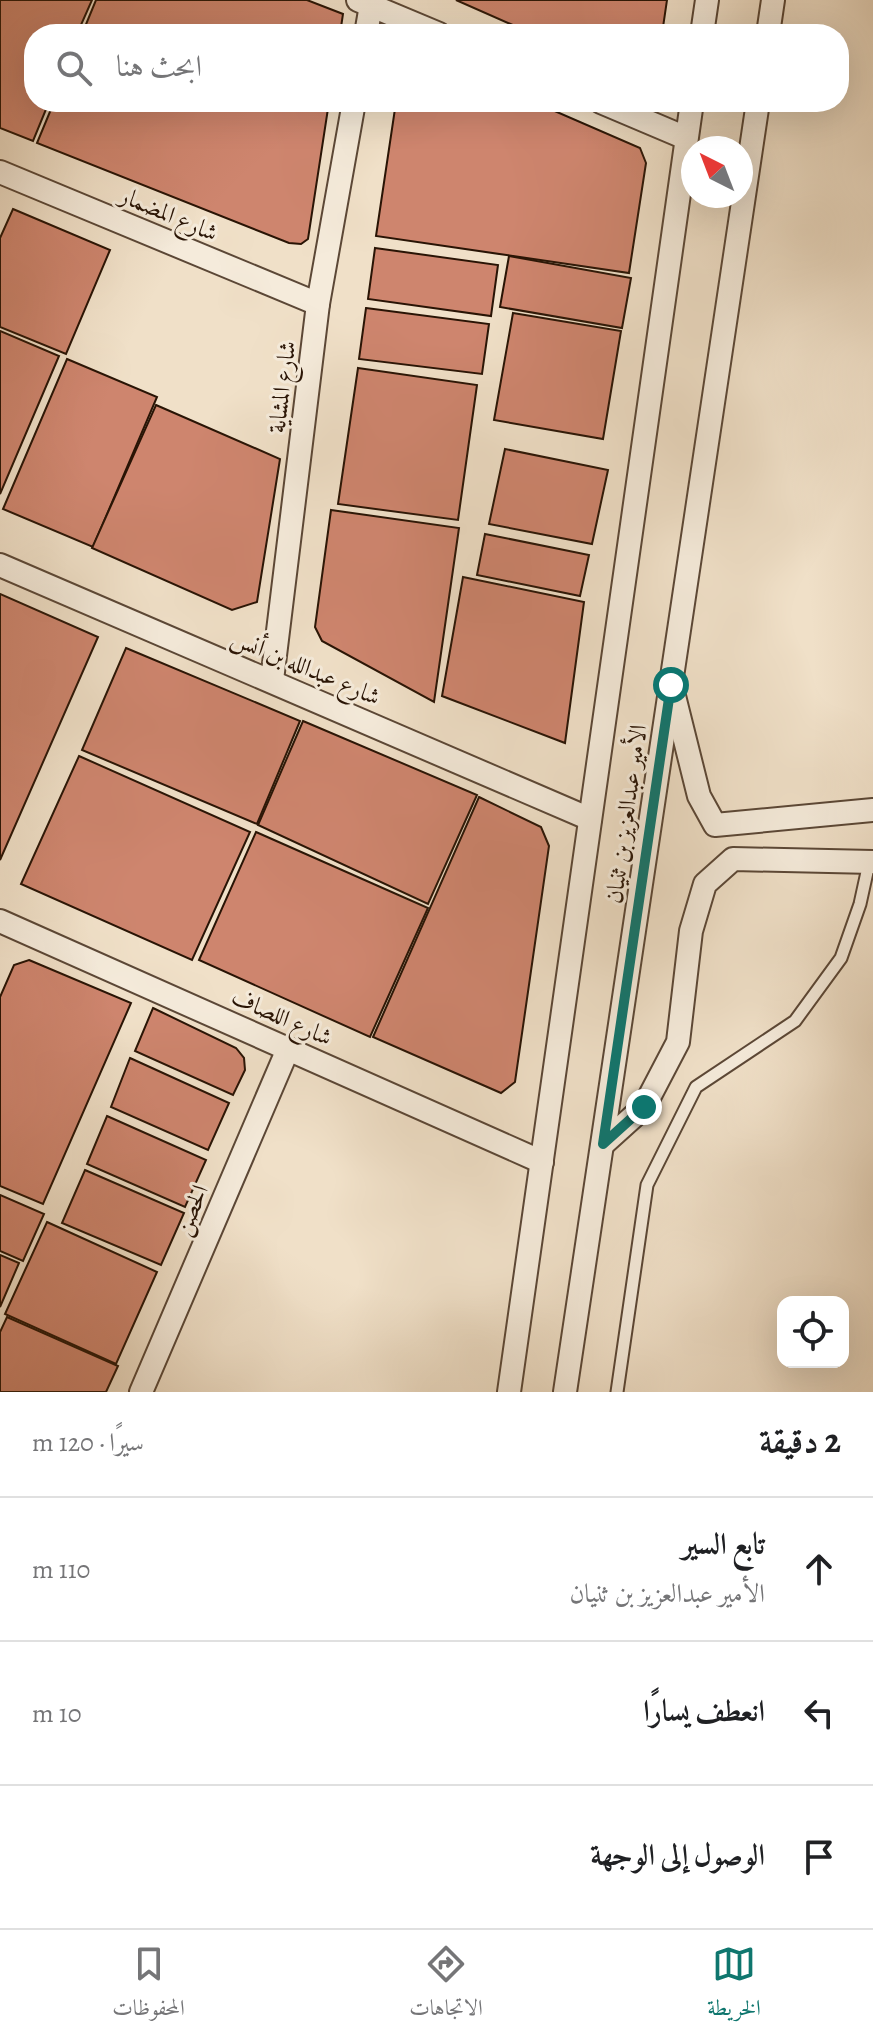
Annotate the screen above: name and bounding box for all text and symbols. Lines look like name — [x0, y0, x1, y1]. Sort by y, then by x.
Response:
search box — [24, 24, 849, 112]
icon: search — [52, 46, 96, 90]
text: ابحث هنا — [116, 46, 202, 86]
north arrow — [681, 136, 753, 208]
street label: شارع المضمار — [112, 178, 223, 253]
street label: شارع المشاية — [260, 339, 308, 436]
street label: شارع عبدالله بن أنس — [225, 620, 386, 717]
route start — [653, 667, 689, 703]
street label: الأمير عبدالعزيز بن ثنيان — [598, 722, 654, 906]
street label: شارع اللصاف — [225, 981, 337, 1057]
route end — [626, 1089, 662, 1125]
street label: الحصن — [166, 1180, 216, 1240]
map controls — [777, 1296, 849, 1368]
button: locate — [777, 1296, 849, 1368]
text: 2 دقيقة — [759, 1417, 841, 1464]
text: سيرًا · 120 m — [32, 1425, 144, 1460]
text: تابع السير — [681, 1524, 765, 1564]
icon: ahead — [797, 1547, 841, 1591]
text: 110 m — [32, 1552, 90, 1587]
text: الأمير عبدالعزيز بن ثنيان — [569, 1576, 765, 1611]
text: انعطف يسارًا — [643, 1691, 765, 1731]
icon: left — [797, 1691, 841, 1735]
text: 10 m — [32, 1696, 82, 1731]
text: الوصول إلى الوجهة — [590, 1835, 765, 1875]
icon: arrive — [797, 1835, 841, 1879]
tab: المحفوظات — [112, 1942, 185, 2029]
tab: الاتجاهات — [409, 1942, 483, 2029]
tab: الخريطة — [707, 1942, 761, 2029]

